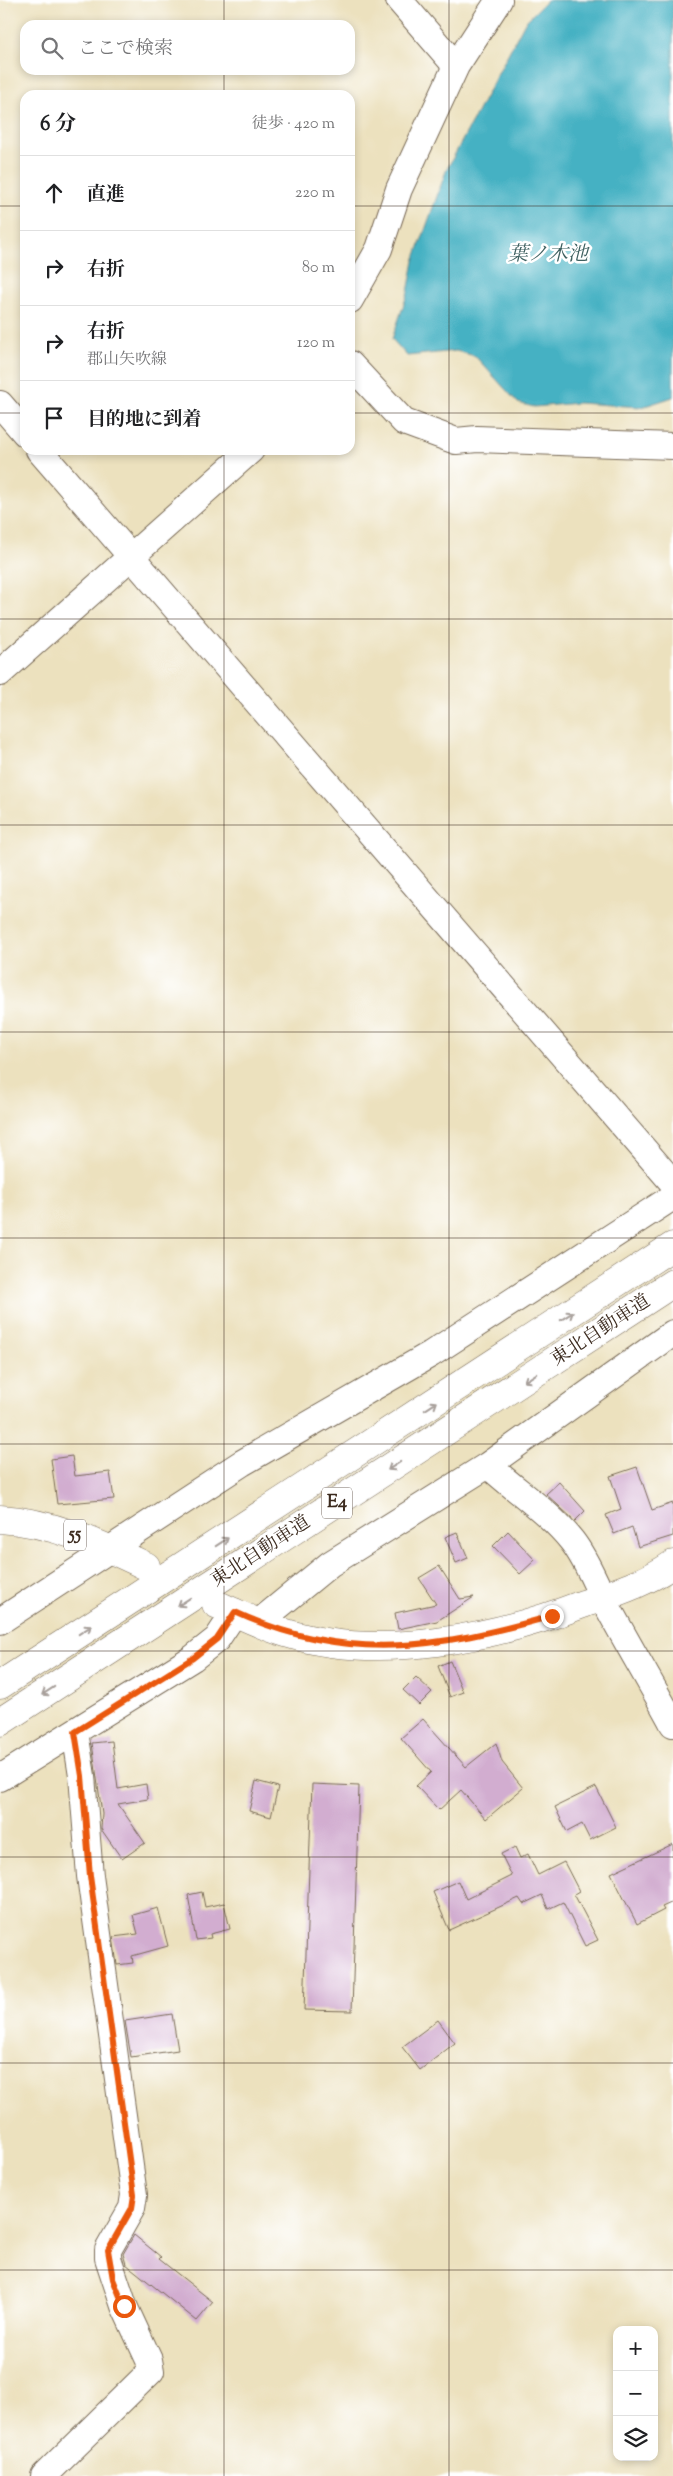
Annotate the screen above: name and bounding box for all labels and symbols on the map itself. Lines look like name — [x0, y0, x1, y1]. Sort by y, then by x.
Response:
water label: 葉ノ木池 — [508, 241, 590, 270]
street label: 東北自動車道 — [546, 1289, 656, 1373]
one-way arrow — [560, 1311, 574, 1322]
one-way arrow — [524, 1373, 538, 1383]
one-way arrow — [424, 1400, 438, 1411]
one-way arrow — [387, 1461, 401, 1471]
road number: E4 — [322, 1488, 352, 1519]
street label: 東北自動車道 — [206, 1510, 316, 1594]
road number: 55 — [64, 1520, 86, 1550]
one-way arrow — [214, 1537, 228, 1547]
one-way arrow — [178, 1597, 192, 1607]
route end — [541, 1605, 564, 1628]
one-way arrow — [78, 1625, 92, 1635]
one-way arrow — [41, 1686, 55, 1696]
route start — [113, 2295, 136, 2318]

